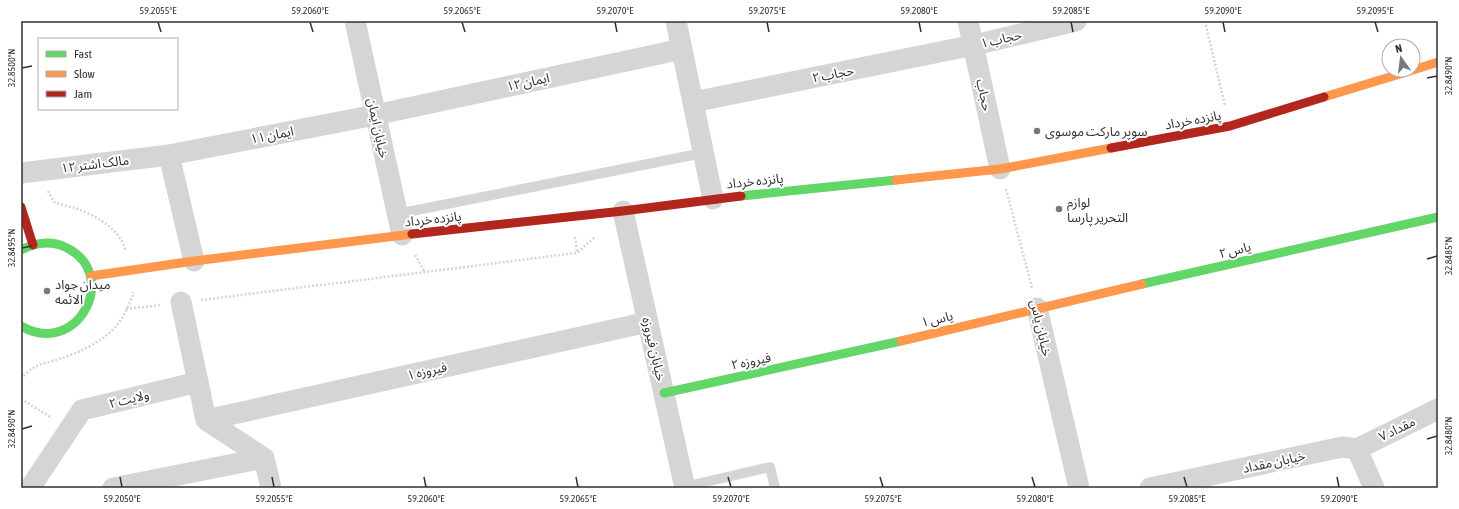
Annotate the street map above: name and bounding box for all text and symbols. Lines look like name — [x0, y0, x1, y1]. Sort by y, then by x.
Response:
text: 59.2055°E — [140, 5, 177, 16]
text: 59.2060°E — [292, 5, 329, 16]
text: 59.2065°E — [444, 5, 481, 16]
text: 59.2070°E — [597, 5, 634, 16]
text: 59.2075°E — [749, 5, 786, 16]
text: 59.2080°E — [901, 5, 938, 16]
text: 59.2085°E — [1053, 5, 1090, 16]
text: 59.2090°E — [1205, 5, 1242, 16]
text: 59.2095°E — [1357, 5, 1394, 16]
street label: حجاب ۱ — [979, 27, 1023, 51]
legend — [38, 38, 178, 110]
north arrow — [1381, 38, 1421, 78]
text: N — [1394, 42, 1403, 55]
text: Fast — [74, 47, 92, 61]
text: 32.8500°N — [6, 49, 17, 87]
text: 32.8490°N — [1443, 57, 1454, 95]
street label: حجاب ۲ — [811, 63, 855, 86]
text: Slow — [74, 67, 95, 81]
street label: ایمان ۱۲ — [505, 70, 551, 95]
street label: حجاب — [973, 77, 995, 113]
text: Jam — [74, 87, 92, 101]
street label: خیابان ایمان — [363, 96, 392, 160]
street label: پانزده خرداد — [1164, 108, 1223, 134]
street label: ایمان ۱۱ — [249, 123, 295, 148]
place label: سوپر مارکت موسوی — [1045, 124, 1148, 141]
marker: سوپر مارکت موسوی — [1032, 126, 1042, 136]
street label: مالک اشتر ۱۲ — [60, 152, 130, 176]
street label: پانزده خرداد — [726, 171, 784, 194]
place label: لوازم التحریر پارسا — [1067, 195, 1128, 227]
marker: لوازم التحریر پارسا — [1054, 204, 1064, 214]
street label: پانزده خرداد — [404, 209, 462, 232]
text: 32.8495°N — [6, 229, 17, 267]
text: 32.8485°N — [1443, 237, 1454, 275]
street label: یاس ۲ — [1217, 239, 1253, 262]
place label: میدان جواد الائمه — [55, 277, 111, 307]
marker: میدان جواد الائمه — [42, 286, 52, 296]
street label: خیابان یاس — [1026, 298, 1055, 358]
street label: یاس ۱ — [919, 308, 955, 331]
street label: خیابان فیروزه — [638, 315, 669, 383]
street label: فیروزه ۲ — [730, 349, 772, 373]
street label: فیروزه ۱ — [406, 359, 449, 383]
street label: ولایت ۲ — [107, 387, 151, 411]
text: 32.8490°N — [6, 410, 17, 448]
street label: مقداد ۷ — [1376, 414, 1418, 444]
text: 32.8480°N — [1443, 417, 1454, 455]
street label: خیابان مقداد — [1241, 448, 1307, 477]
text: 59.2050°E — [104, 493, 141, 504]
text: 59.2055°E — [256, 493, 293, 504]
text: 59.2060°E — [408, 493, 445, 504]
text: 59.2065°E — [560, 493, 597, 504]
text: 59.2070°E — [713, 493, 750, 504]
text: 59.2075°E — [865, 493, 902, 504]
text: 59.2080°E — [1017, 493, 1054, 504]
text: 59.2085°E — [1169, 493, 1206, 504]
text: 59.2090°E — [1321, 493, 1358, 504]

